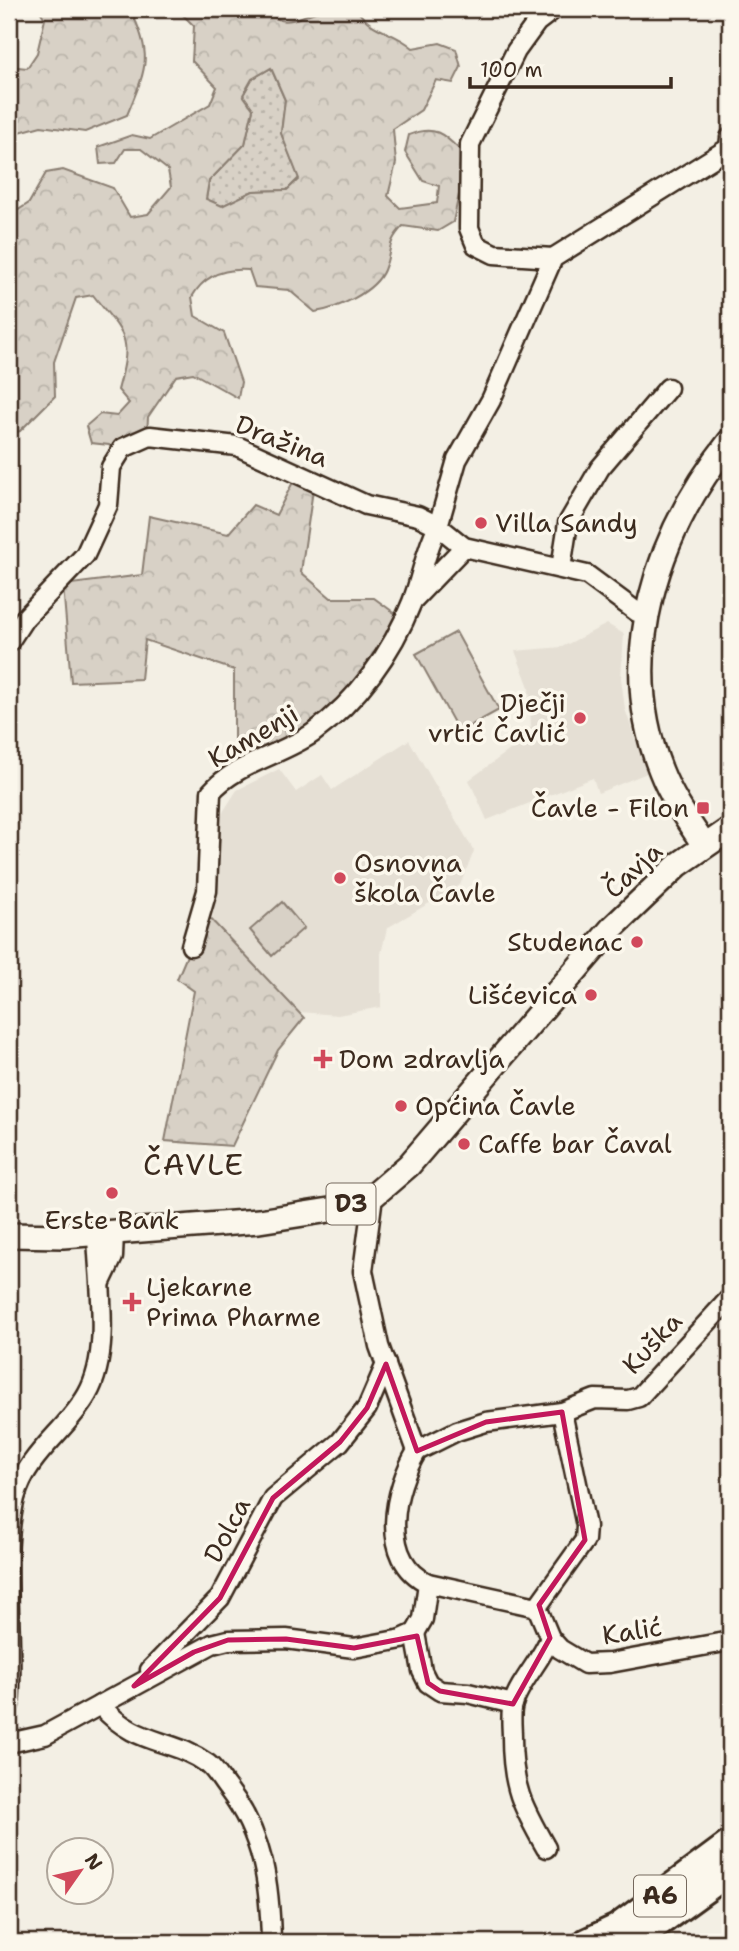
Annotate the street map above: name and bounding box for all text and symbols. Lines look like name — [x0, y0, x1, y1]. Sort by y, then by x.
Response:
scale bar — [470, 46, 671, 90]
text: 100 m — [480, 56, 543, 84]
street label: Dražina — [230, 406, 334, 475]
place label: Villa Sandy — [495, 505, 638, 540]
marker: Villa Sandy — [473, 515, 489, 531]
place label: Dječji vrtić Čavlić — [428, 685, 566, 750]
street label: Kamenji — [201, 696, 304, 775]
marker: Dječji vrtić Čavlić — [572, 710, 588, 726]
place label: Čavle - Filon — [531, 790, 689, 825]
marker: Čavle - Filon — [695, 800, 711, 816]
street label: Čavja — [596, 834, 669, 906]
place label: Osnovna škola Čavle — [354, 845, 496, 910]
marker: Osnovna škola Čavle — [332, 870, 348, 886]
place label: Studenac — [507, 924, 623, 959]
marker: Studenac — [629, 934, 645, 950]
place label: Lišćevica — [468, 977, 577, 1012]
marker: Lišćevica — [583, 987, 599, 1003]
place label: Dom zdravlja — [339, 1041, 505, 1076]
marker: Dom zdravlja — [313, 1049, 333, 1069]
place label: Općina Čavle — [415, 1088, 576, 1123]
marker: Općina Čavle — [393, 1098, 409, 1114]
place label: Caffe bar Čaval — [478, 1126, 672, 1161]
marker: Caffe bar Čaval — [456, 1136, 472, 1152]
district label: ČAVLE — [143, 1144, 245, 1185]
road number: D3 — [326, 1184, 376, 1224]
marker: Erste Bank — [104, 1185, 120, 1201]
place label: Erste Bank — [44, 1202, 180, 1237]
place label: Ljekarne Prima Pharme — [146, 1269, 321, 1334]
marker: Ljekarne Prima Pharme — [124, 1294, 140, 1310]
street label: Kuška — [614, 1304, 689, 1381]
street label: Dolca — [195, 1491, 258, 1568]
street label: Kalić — [600, 1609, 664, 1652]
north arrow — [46, 1836, 116, 1906]
text: N — [79, 1849, 108, 1875]
road number: A6 — [634, 1875, 686, 1916]

